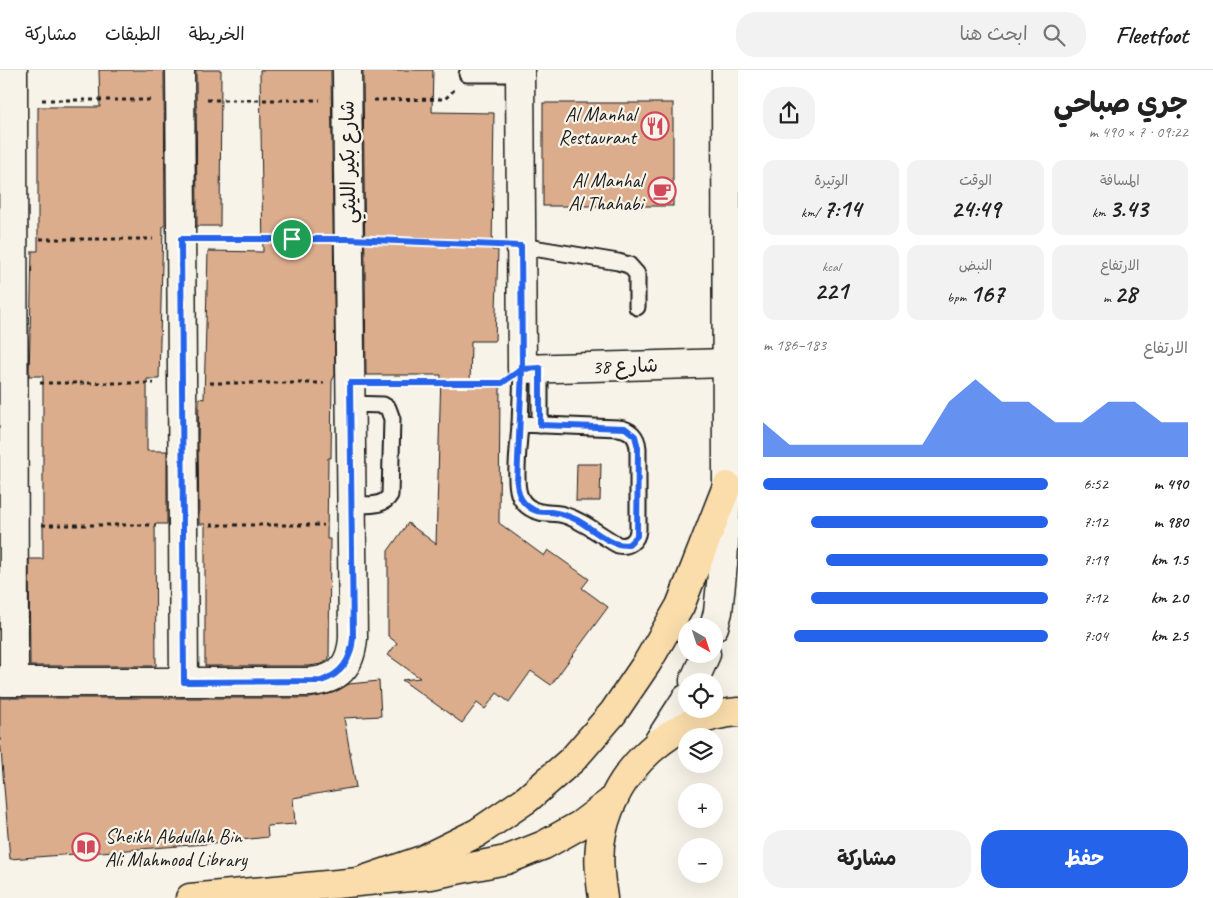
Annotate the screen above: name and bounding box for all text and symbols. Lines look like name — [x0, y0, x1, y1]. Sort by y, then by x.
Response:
search box — [736, 12, 1086, 57]
text: Fleetfoot — [1116, 20, 1188, 50]
icon: search — [1040, 21, 1068, 49]
text: ابحث هنا — [959, 22, 1028, 46]
text: مشاركة — [25, 23, 77, 45]
text: الطبقات — [105, 23, 161, 45]
text: الخريطة — [189, 23, 245, 45]
text: جري صباحي — [1053, 85, 1188, 120]
button: share — [763, 87, 815, 139]
street label: شارع بكير الليثي — [334, 100, 367, 224]
place label: Al Manhal Restaurant — [559, 102, 640, 150]
restaurant icon: Al Manhal Restaurant — [640, 111, 670, 141]
text: 09:22 · 7 × 490 m — [1089, 122, 1188, 142]
place label: Al Manhal Al Thahabi — [568, 168, 647, 216]
text: الوتيرة — [814, 172, 848, 189]
text: الوقت — [959, 172, 992, 189]
text: المسافة — [1100, 172, 1140, 189]
cafe icon: Al Manhal Al Thahabi — [647, 176, 677, 206]
text: 7:14 — [823, 193, 861, 225]
text: 24:49 — [951, 193, 1000, 225]
text: 3.43 — [1109, 193, 1148, 225]
text: /km — [801, 204, 823, 221]
text: km — [1092, 204, 1109, 221]
pin — [271, 218, 313, 260]
icon: arrive — [278, 225, 306, 253]
text: النبض — [959, 257, 992, 274]
text: الارتفاع — [1100, 257, 1139, 274]
text: kcal — [822, 258, 840, 275]
text: 221 — [814, 275, 848, 307]
text: 167 — [970, 278, 1004, 310]
text: 28 — [1114, 278, 1137, 310]
text: bpm — [947, 289, 970, 306]
text: m — [1103, 289, 1114, 306]
text: 183–186 m — [763, 335, 826, 355]
text: الارتفاع — [1143, 338, 1188, 358]
street label: شارع 38 — [592, 352, 659, 381]
text: 6:52 — [1083, 474, 1108, 494]
text: 490 m — [1154, 474, 1188, 494]
text: 7:12 — [1083, 512, 1108, 532]
text: 980 m — [1154, 512, 1188, 532]
text: 7:19 — [1083, 550, 1108, 570]
text: 1.5 km — [1151, 550, 1188, 570]
text: 7:12 — [1083, 588, 1108, 608]
text: 2.0 km — [1151, 588, 1188, 608]
north arrow — [678, 618, 722, 662]
map controls — [678, 618, 723, 883]
text: 7:04 — [1083, 626, 1108, 646]
text: 2.5 km — [1151, 626, 1188, 646]
button: locate — [678, 673, 723, 718]
button: layers — [678, 728, 723, 773]
button: + — [678, 783, 723, 828]
place label: Sheikh Abdullah Bin Ali Mahmood Library — [105, 824, 248, 872]
button: مشاركة — [763, 830, 971, 888]
button: حفظ — [981, 830, 1188, 888]
library icon: Sheikh Abdullah Bin Ali Mahmood Library — [71, 832, 101, 862]
button: − — [678, 838, 723, 883]

